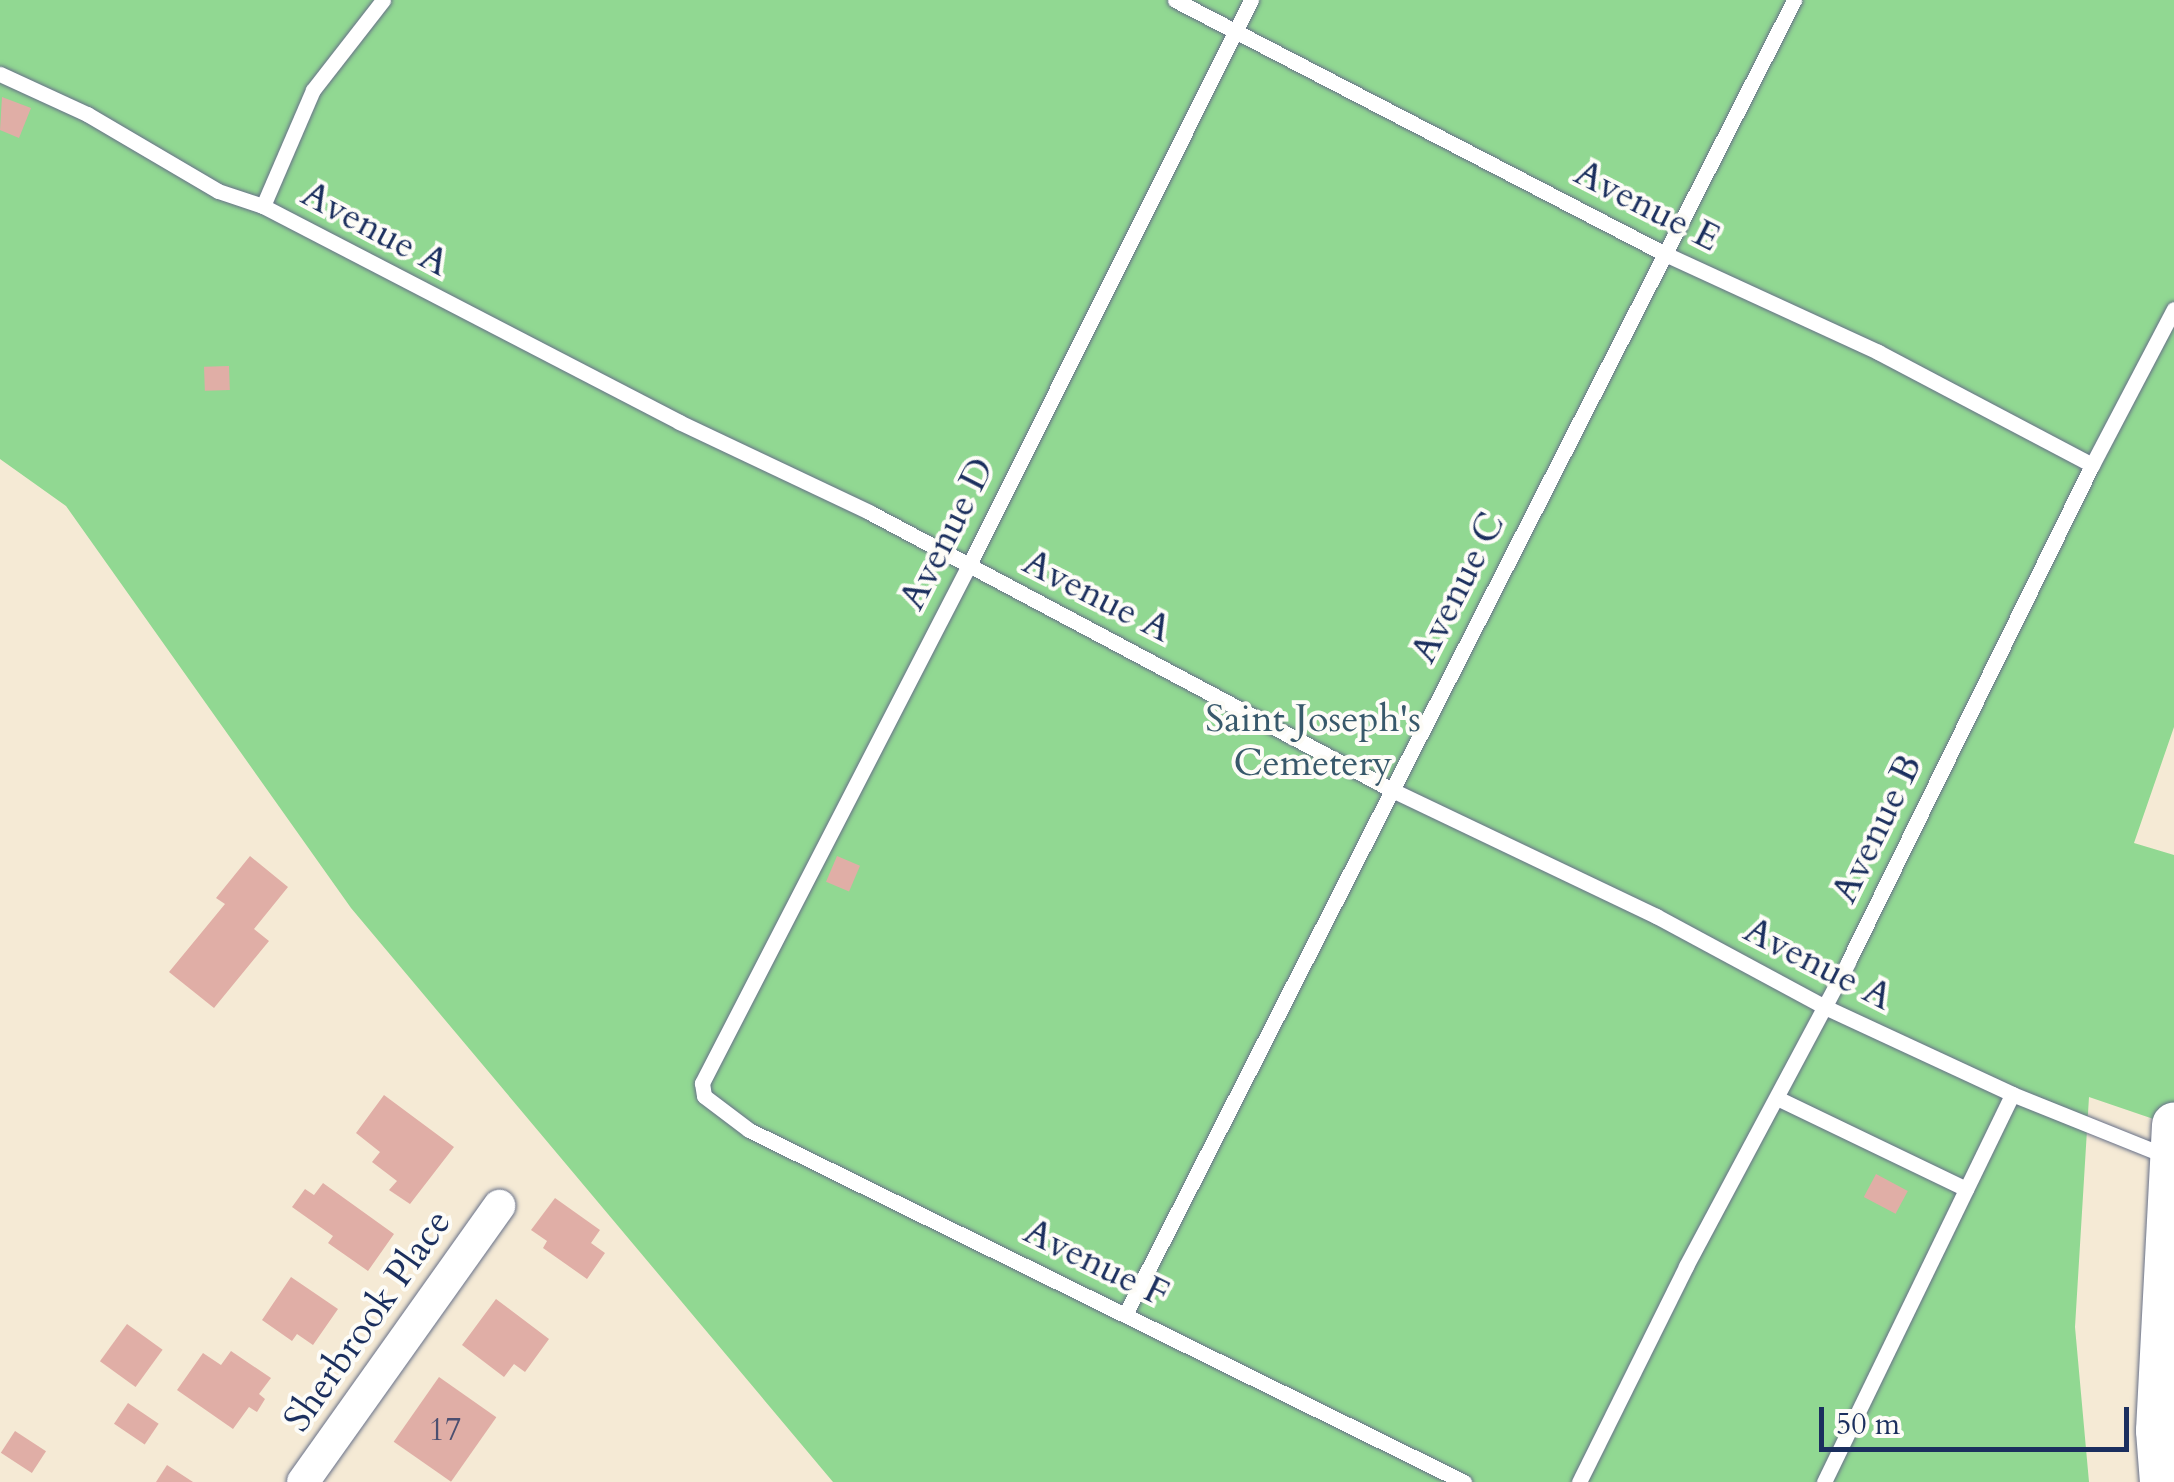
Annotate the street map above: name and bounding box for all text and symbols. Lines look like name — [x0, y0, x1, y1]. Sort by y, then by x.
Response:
street label: Avenue E — [1567, 150, 1727, 262]
street label: Avenue A — [293, 171, 457, 287]
street label: Avenue D — [889, 450, 1005, 618]
street label: Avenue C — [1401, 505, 1515, 671]
street label: Avenue A — [1015, 539, 1179, 653]
park label: Saint Joseph's Cemetery — [1205, 697, 1421, 786]
street label: Avenue B — [1822, 747, 1932, 911]
street label: Avenue A — [1736, 907, 1900, 1021]
street label: Sherbrook Place — [275, 1201, 461, 1441]
street label: Avenue F — [1016, 1209, 1176, 1317]
scale bar — [1824, 1387, 2134, 1449]
text: 50 m — [1836, 1404, 1900, 1445]
house number: 17 — [429, 1411, 461, 1449]

